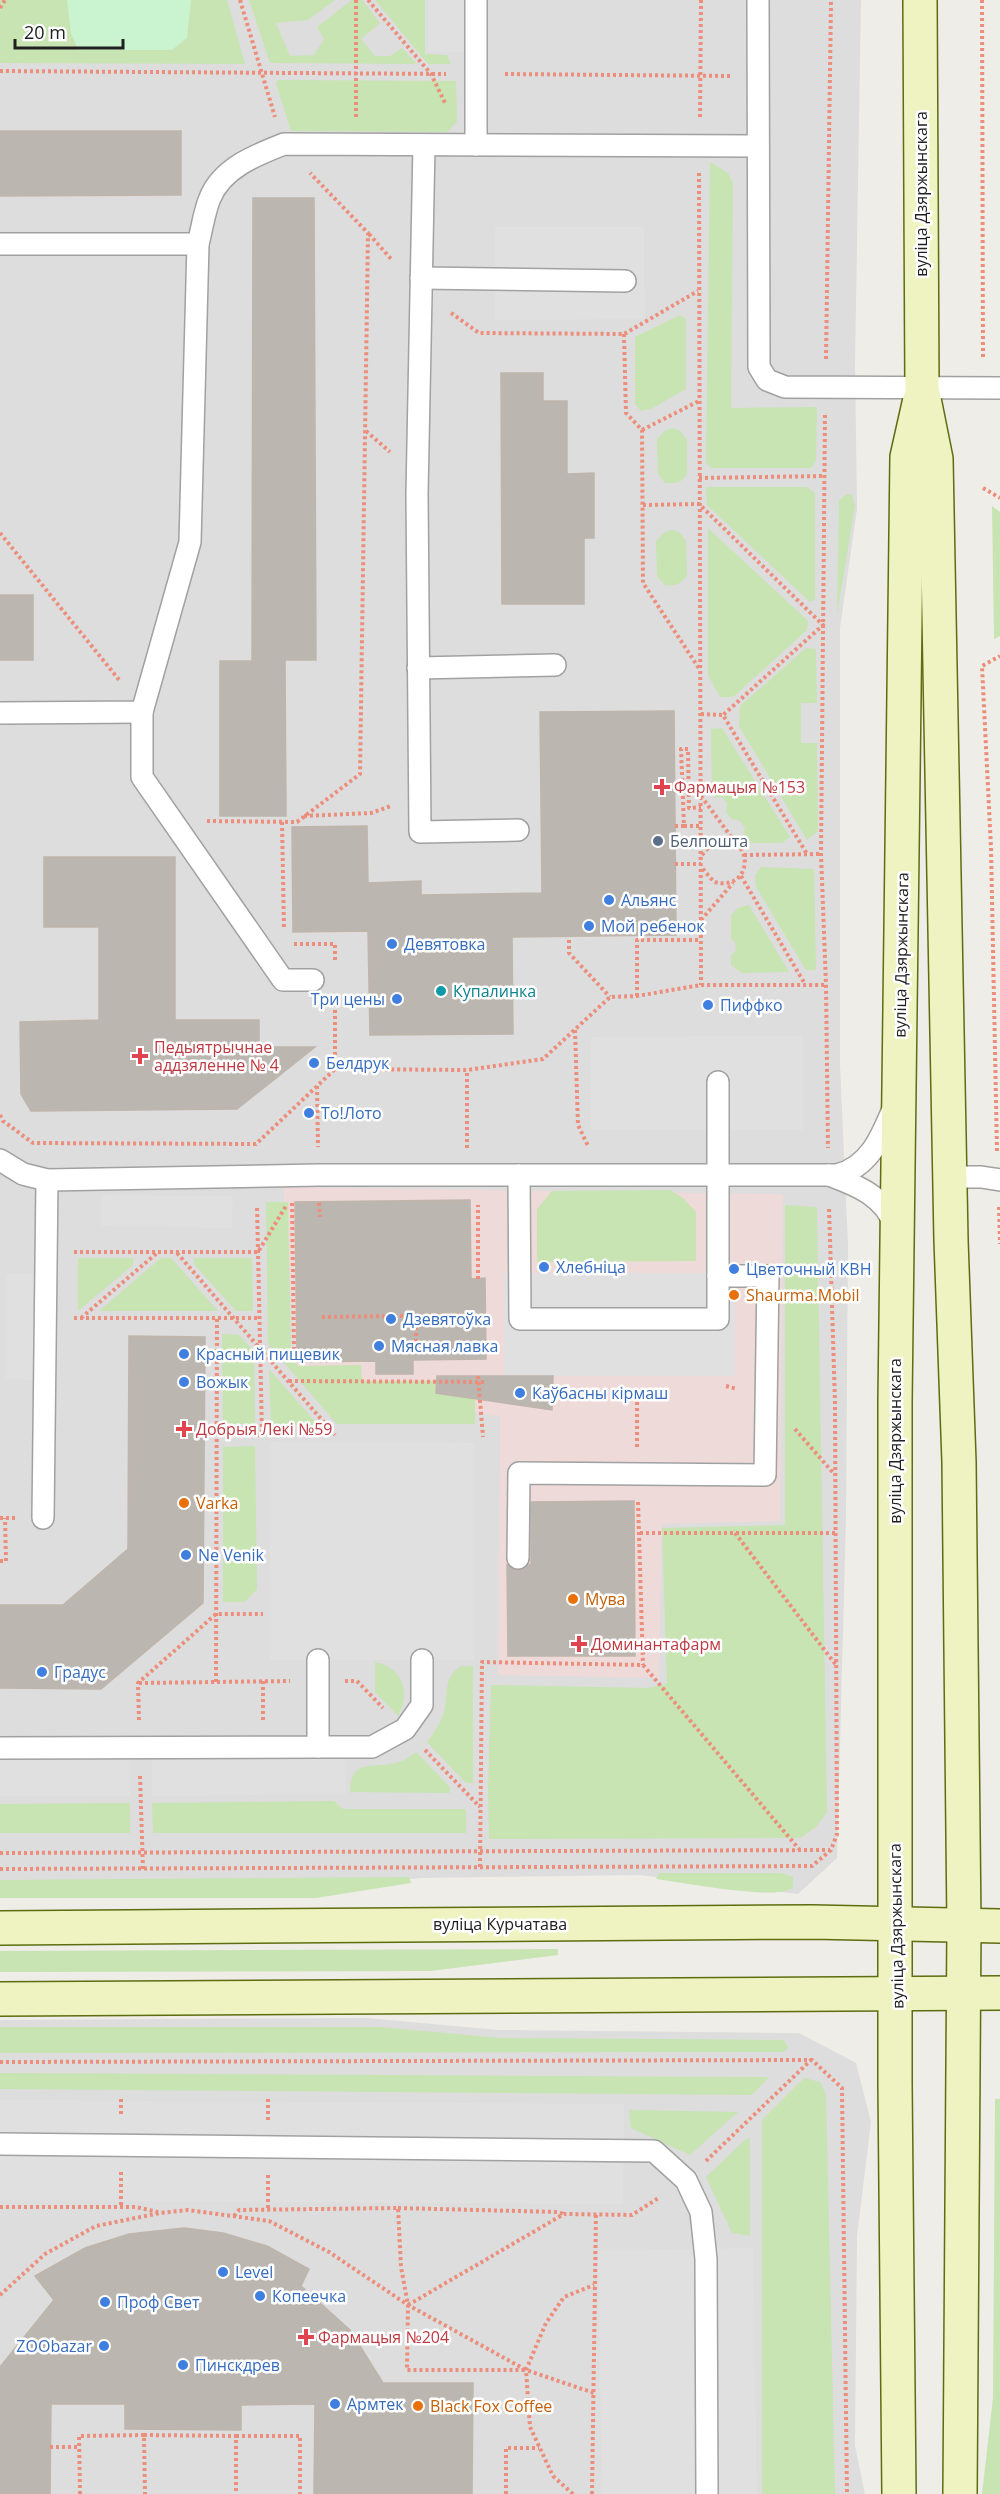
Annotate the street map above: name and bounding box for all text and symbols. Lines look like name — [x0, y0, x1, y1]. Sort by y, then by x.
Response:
scale bar — [15, 12, 123, 50]
text: 20 m — [24, 20, 66, 44]
street label: вуліца Дзяржынскага — [910, 111, 932, 277]
place label: Фармацыя №153 — [674, 776, 805, 798]
marker: Фармацыя №153 — [655, 780, 669, 794]
place label: Белпошта — [670, 830, 748, 852]
marker: Белпошта — [651, 834, 665, 848]
street label: вуліца Дзяржынскага — [889, 872, 913, 1038]
place label: Альянс — [621, 889, 677, 911]
marker: Альянс — [602, 893, 616, 907]
place label: Мой ребенок — [601, 915, 705, 937]
marker: Мой ребенок — [582, 919, 596, 933]
place label: Девятовка — [404, 933, 485, 955]
marker: Девятовка — [385, 937, 399, 951]
place label: Купалинка — [453, 980, 536, 1002]
marker: Купалинка — [434, 984, 448, 998]
place label: Три цены — [311, 988, 385, 1010]
marker: Три цены — [390, 992, 404, 1006]
place label: Пиффко — [720, 994, 783, 1016]
marker: Пиффко — [701, 998, 715, 1012]
place label: Педыятрычнае аддзяленне № 4 — [154, 1036, 279, 1076]
marker: Педыятрычнае аддзяленне № 4 — [131, 1047, 149, 1065]
place label: Белдрук — [326, 1052, 390, 1074]
marker: Белдрук — [307, 1056, 321, 1070]
place label: То!Лото — [321, 1102, 382, 1124]
marker: То!Лото — [302, 1106, 316, 1120]
place label: Хлебніца — [556, 1256, 626, 1278]
place label: Цветочный КВН — [746, 1258, 871, 1280]
marker: Хлебніца — [537, 1260, 551, 1274]
marker: Цветочный КВН — [727, 1262, 741, 1276]
place label: Shaurma.Mobil — [746, 1284, 860, 1306]
marker: Shaurma.Mobil — [727, 1288, 741, 1302]
place label: Дзевятоўка — [403, 1308, 491, 1330]
marker: Дзевятоўка — [384, 1312, 398, 1326]
place label: Мясная лавка — [391, 1335, 498, 1357]
marker: Мясная лавка — [372, 1339, 386, 1353]
place label: Красный пищевик — [196, 1343, 341, 1365]
marker: Красный пищевик — [177, 1347, 191, 1361]
street label: вуліца Дзяржынскага — [884, 1358, 906, 1524]
place label: Вожык — [196, 1371, 249, 1393]
marker: Вожык — [177, 1375, 191, 1389]
place label: Каўбасны кірмаш — [532, 1382, 668, 1404]
marker: Каўбасны кірмаш — [513, 1386, 527, 1400]
place label: Добрыя Лекі №59 — [196, 1418, 332, 1440]
marker: Добрыя Лекі №59 — [177, 1422, 191, 1436]
place label: Varka — [196, 1492, 238, 1514]
marker: Varka — [177, 1496, 191, 1510]
place label: Ne Venik — [198, 1544, 265, 1566]
marker: Ne Venik — [179, 1548, 193, 1562]
place label: Мува — [585, 1588, 625, 1610]
marker: Мува — [566, 1592, 580, 1606]
place label: Доминантафарм — [591, 1633, 721, 1655]
marker: Доминантафарм — [572, 1637, 586, 1651]
place label: Градус — [54, 1661, 106, 1683]
marker: Градус — [35, 1665, 49, 1679]
street label: вуліца Дзяржынскага — [884, 1843, 908, 2009]
street label: вуліца Курчатава — [433, 1913, 567, 1935]
place label: Level — [235, 2261, 273, 2283]
marker: Level — [216, 2265, 230, 2279]
place label: Копеечка — [272, 2285, 346, 2307]
marker: Копеечка — [253, 2289, 267, 2303]
place label: Проф Свет — [117, 2291, 200, 2313]
marker: Проф Свет — [98, 2295, 112, 2309]
place label: Фармацыя №204 — [318, 2326, 449, 2348]
marker: Фармацыя №204 — [299, 2330, 313, 2344]
place label: ZOObazar — [16, 2335, 92, 2357]
marker: ZOObazar — [97, 2339, 111, 2353]
place label: Пинскдрев — [195, 2354, 280, 2376]
marker: Пинскдрев — [176, 2358, 190, 2372]
place label: Армтек — [347, 2393, 404, 2415]
place label: Black Fox Coffee — [430, 2395, 552, 2417]
marker: Армтек — [328, 2397, 342, 2411]
marker: Black Fox Coffee — [411, 2399, 425, 2413]

